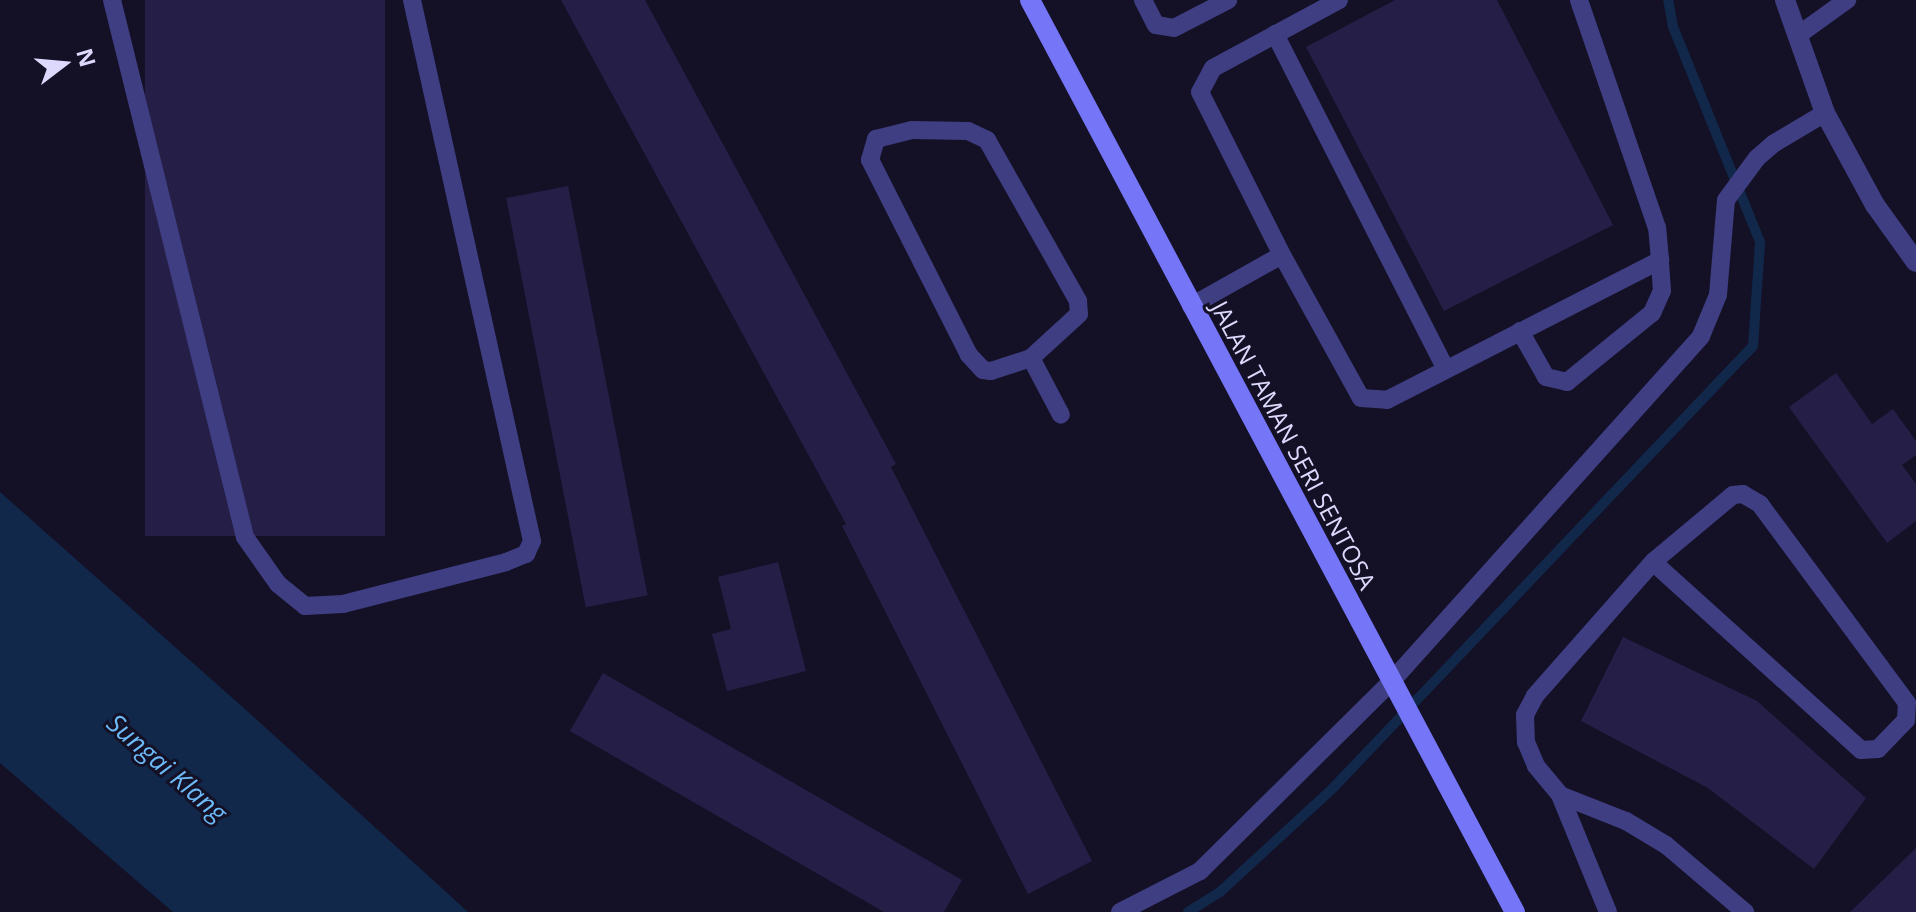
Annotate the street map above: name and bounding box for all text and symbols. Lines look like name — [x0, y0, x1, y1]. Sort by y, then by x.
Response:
north arrow — [24, 24, 104, 104]
text: N — [70, 45, 104, 70]
street label: JALAN TAMAN SERI SENTOSA — [1206, 296, 1382, 594]
water label: Sungai Klang — [101, 707, 233, 829]

